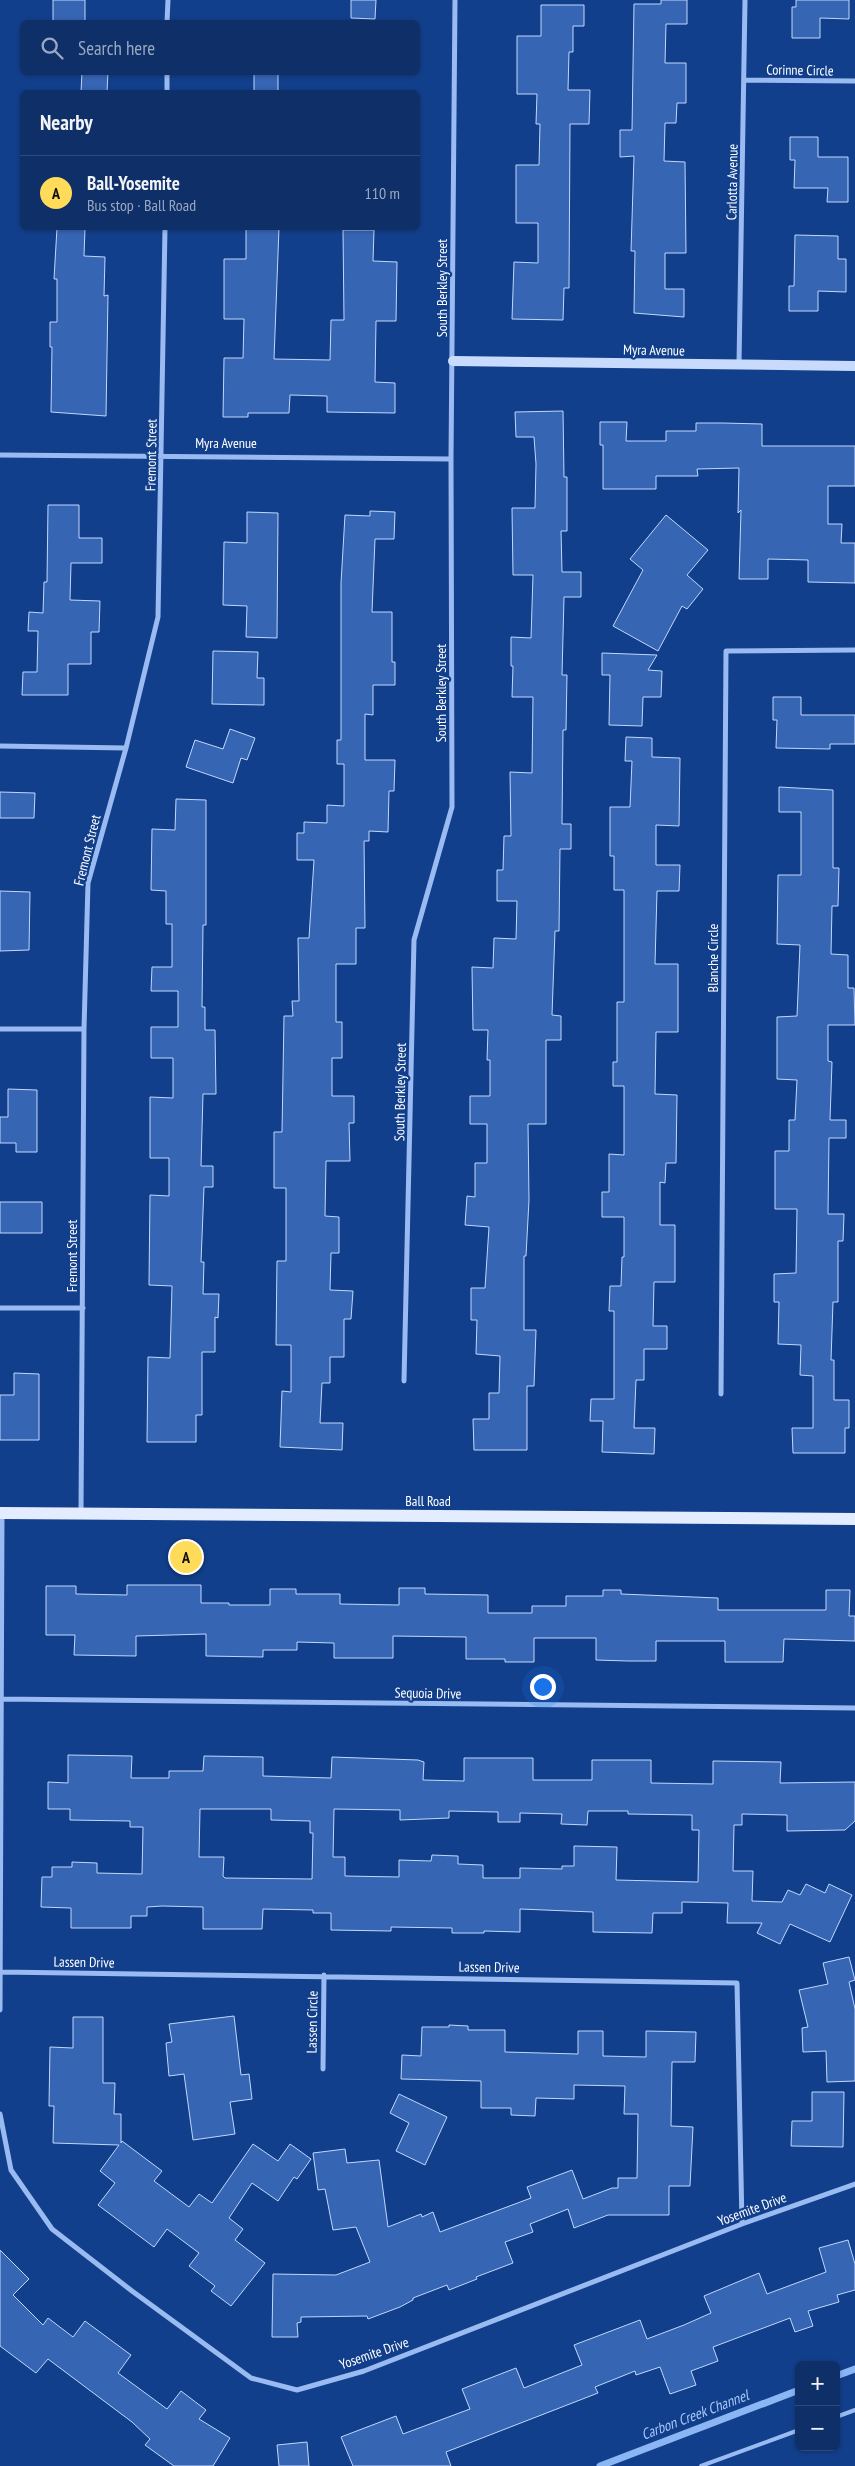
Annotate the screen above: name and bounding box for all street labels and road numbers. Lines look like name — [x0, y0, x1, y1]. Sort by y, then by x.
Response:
street label: Corinne Circle — [766, 60, 834, 80]
street label: Carlotta Avenue — [722, 143, 742, 220]
street label: South Berkley Street — [433, 239, 451, 337]
street label: Myra Avenue — [623, 340, 685, 360]
street label: Fremont Street — [141, 418, 161, 491]
street label: Myra Avenue — [195, 434, 257, 452]
street label: South Berkley Street — [432, 644, 450, 742]
street label: Fremont Street — [69, 813, 105, 887]
street label: Blanche Circle — [704, 923, 722, 992]
street label: South Berkley Street — [390, 1043, 410, 1141]
street label: Fremont Street — [63, 1220, 81, 1292]
street label: Ball Road — [405, 1492, 451, 1510]
street label: Sequoia Drive — [394, 1683, 462, 1703]
street label: Lassen Drive — [53, 1952, 115, 1972]
street label: Lassen Drive — [458, 1957, 520, 1977]
street label: Lassen Circle — [302, 1990, 322, 2054]
street label: Yosemite Drive — [715, 2188, 789, 2230]
street label: Yosemite Drive — [337, 2333, 411, 2373]

